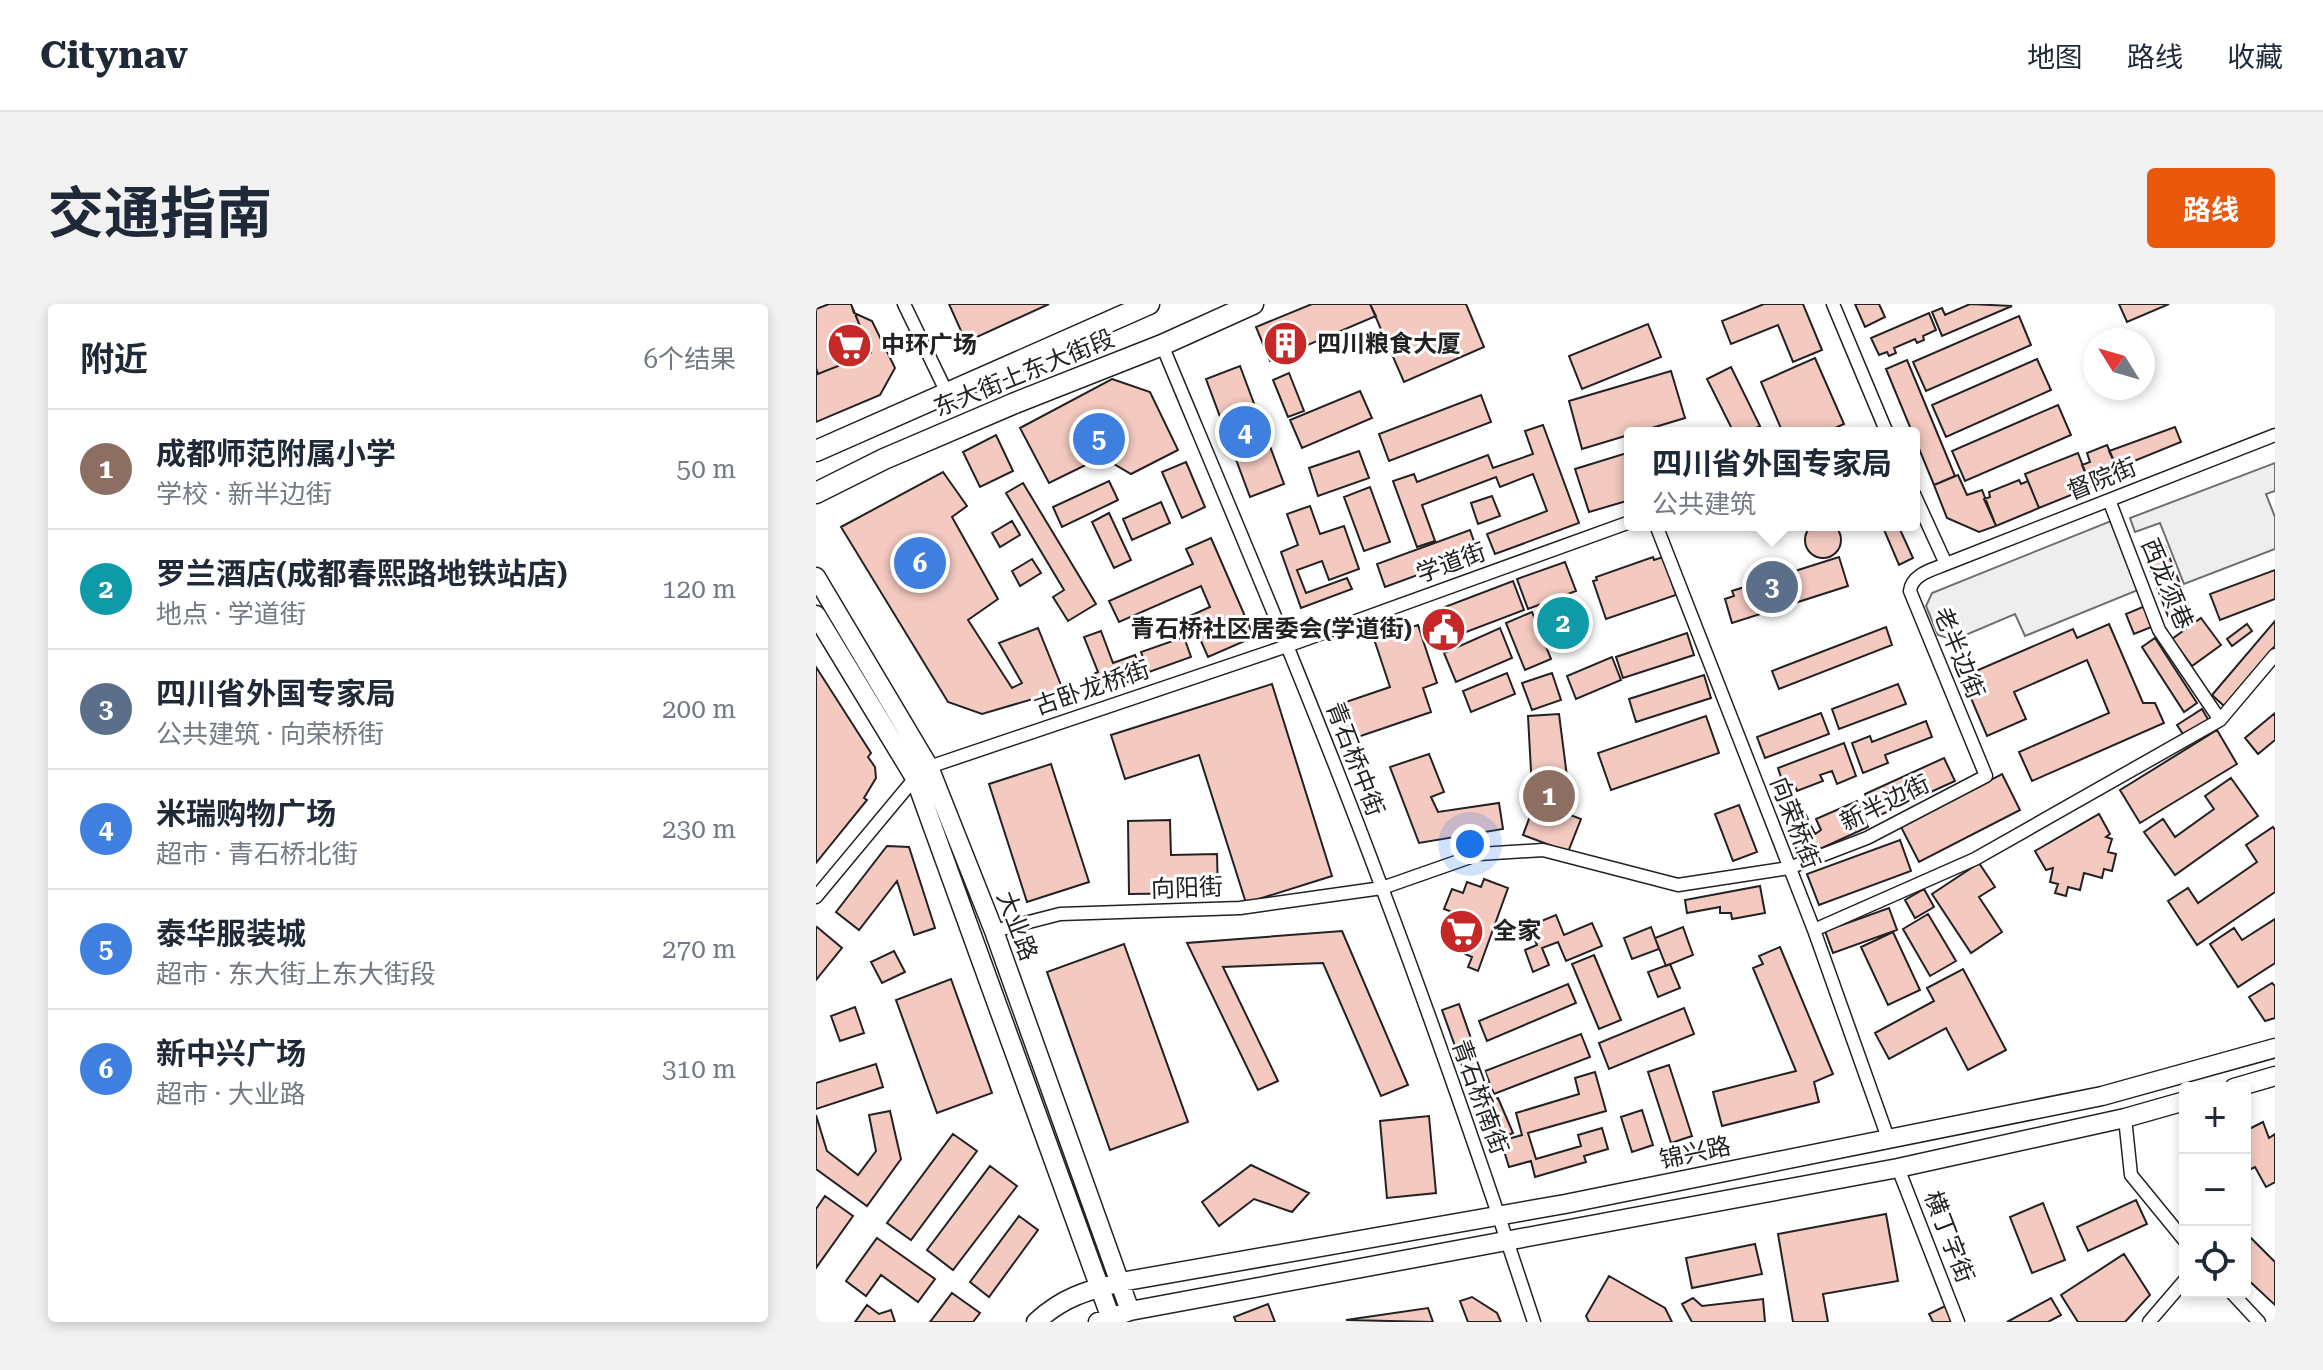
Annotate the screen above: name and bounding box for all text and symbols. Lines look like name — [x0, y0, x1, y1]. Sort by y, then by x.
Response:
text: Citynav — [40, 33, 188, 77]
text: 地图 — [2027, 41, 2083, 74]
text: 路线 — [2127, 41, 2183, 74]
text: 收藏 — [2227, 41, 2283, 74]
button: 路线 — [2147, 168, 2275, 248]
text: 交通指南 — [48, 181, 272, 247]
building icon: 四川粮食大厦 — [1262, 320, 1310, 368]
supermarket icon: 中环广场 — [826, 321, 874, 369]
street label: 东大街上东大街段 — [930, 324, 1118, 422]
north arrow — [2083, 328, 2155, 400]
place label: 四川粮食大厦 — [1317, 330, 1461, 358]
place label: 中环广场 — [881, 331, 977, 359]
text: 附近 — [80, 339, 148, 379]
text: 6个结果 — [643, 344, 736, 374]
pin: 4 — [1219, 402, 1271, 462]
pin: 5 — [1073, 409, 1125, 469]
popup — [1624, 427, 1920, 531]
text: 成都师范附属小学 — [156, 436, 396, 471]
text: 四川省外国专家局 — [1652, 446, 1892, 481]
street label: 督院街 — [2063, 453, 2141, 505]
text: 1 — [99, 454, 113, 484]
text: 50 m — [677, 454, 736, 484]
text: 学校 · 新半边街 — [156, 479, 332, 509]
text: 公共建筑 — [1652, 489, 1756, 519]
pin: 6 — [894, 533, 946, 593]
street label: 西龙须巷 — [2135, 534, 2199, 634]
street label: 学道街 — [1412, 538, 1490, 588]
text: 罗兰酒店(成都春熙路地铁站店) — [156, 556, 568, 591]
pin: 3 — [1746, 557, 1798, 617]
text: 2 — [99, 574, 113, 604]
text: 120 m — [662, 574, 736, 604]
pin: 2 — [1537, 593, 1589, 653]
text: 地点 · 学道街 — [156, 599, 306, 629]
street label: 老半边街 — [1928, 603, 1990, 703]
public building icon: 青石桥社区居委会(学道街) — [1419, 605, 1467, 653]
place label: 青石桥社区居委会(学道街) — [1131, 615, 1412, 643]
street label: 古卧龙桥街 — [1031, 655, 1153, 721]
text: 四川省外国专家局 — [156, 676, 396, 711]
text: 3 — [99, 694, 113, 724]
text: 200 m — [662, 694, 736, 724]
street label: 青石桥中街 — [1320, 698, 1390, 820]
text: 公共建筑 · 向荣桥街 — [156, 719, 384, 749]
pin: 1 — [1523, 766, 1575, 826]
street label: 新半边街 — [1836, 769, 1934, 837]
street label: 向荣桥街 — [1765, 773, 1825, 873]
text: 米瑞购物广场 — [156, 796, 336, 831]
text: 4 — [99, 814, 113, 844]
text: 230 m — [662, 814, 736, 844]
your location — [1450, 824, 1490, 864]
text: 超市 · 青石桥北街 — [156, 839, 358, 869]
street label: 向阳街 — [1151, 873, 1223, 903]
street label: 大业路 — [991, 887, 1043, 965]
supermarket icon: 全家 — [1438, 907, 1486, 955]
text: 泰华服装城 — [156, 916, 306, 951]
place label: 全家 — [1493, 917, 1541, 945]
text: 5 — [99, 934, 113, 964]
text: 270 m — [662, 934, 736, 964]
text: 超市 · 东大街上东大街段 — [156, 959, 436, 989]
text: 新中兴广场 — [156, 1036, 306, 1071]
street label: 青石桥南街 — [1446, 1036, 1514, 1158]
text: 6 — [99, 1054, 113, 1084]
text: 310 m — [662, 1054, 736, 1084]
text: 超市 · 大业路 — [156, 1079, 306, 1109]
map controls — [2179, 1082, 2251, 1298]
button: + — [2179, 1082, 2251, 1154]
street label: 锦兴路 — [1657, 1132, 1733, 1174]
button: − — [2179, 1154, 2251, 1226]
street label: 横丁字街 — [1919, 1187, 1979, 1287]
button: locate — [2179, 1226, 2251, 1298]

